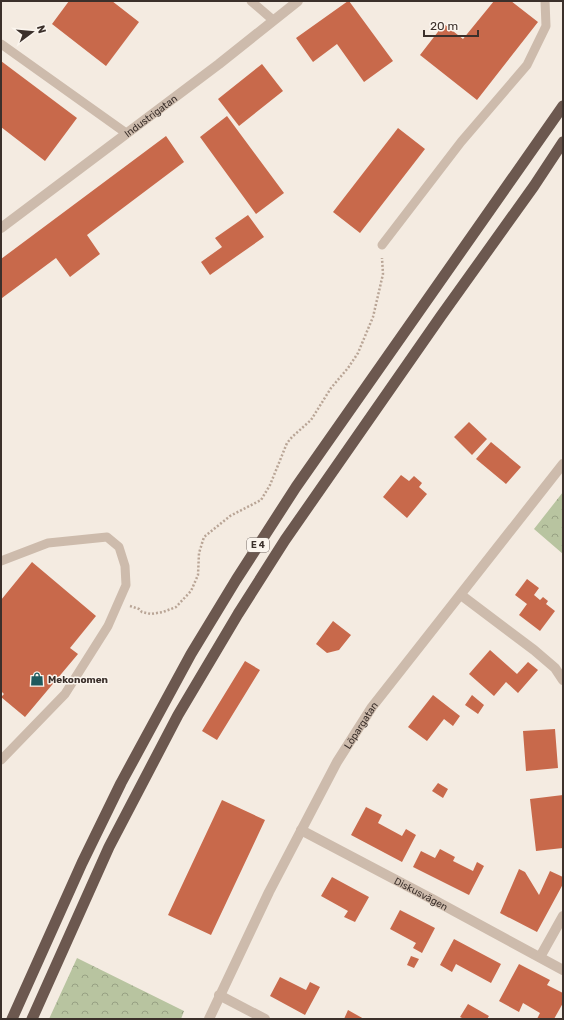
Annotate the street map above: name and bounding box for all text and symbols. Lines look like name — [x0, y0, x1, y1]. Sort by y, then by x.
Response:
north arrow — [12, 12, 52, 52]
scale bar — [424, 12, 478, 38]
text: 20 m — [430, 19, 458, 33]
text: N — [34, 24, 48, 35]
street label: Industrigatan — [122, 93, 180, 140]
road number: E 4 — [247, 538, 269, 552]
shop icon: Mekonomen — [29, 671, 45, 687]
place label: Mekonomen — [48, 674, 108, 686]
street label: Löpargatan — [342, 700, 381, 751]
street label: Diskusvägen — [392, 875, 450, 913]

